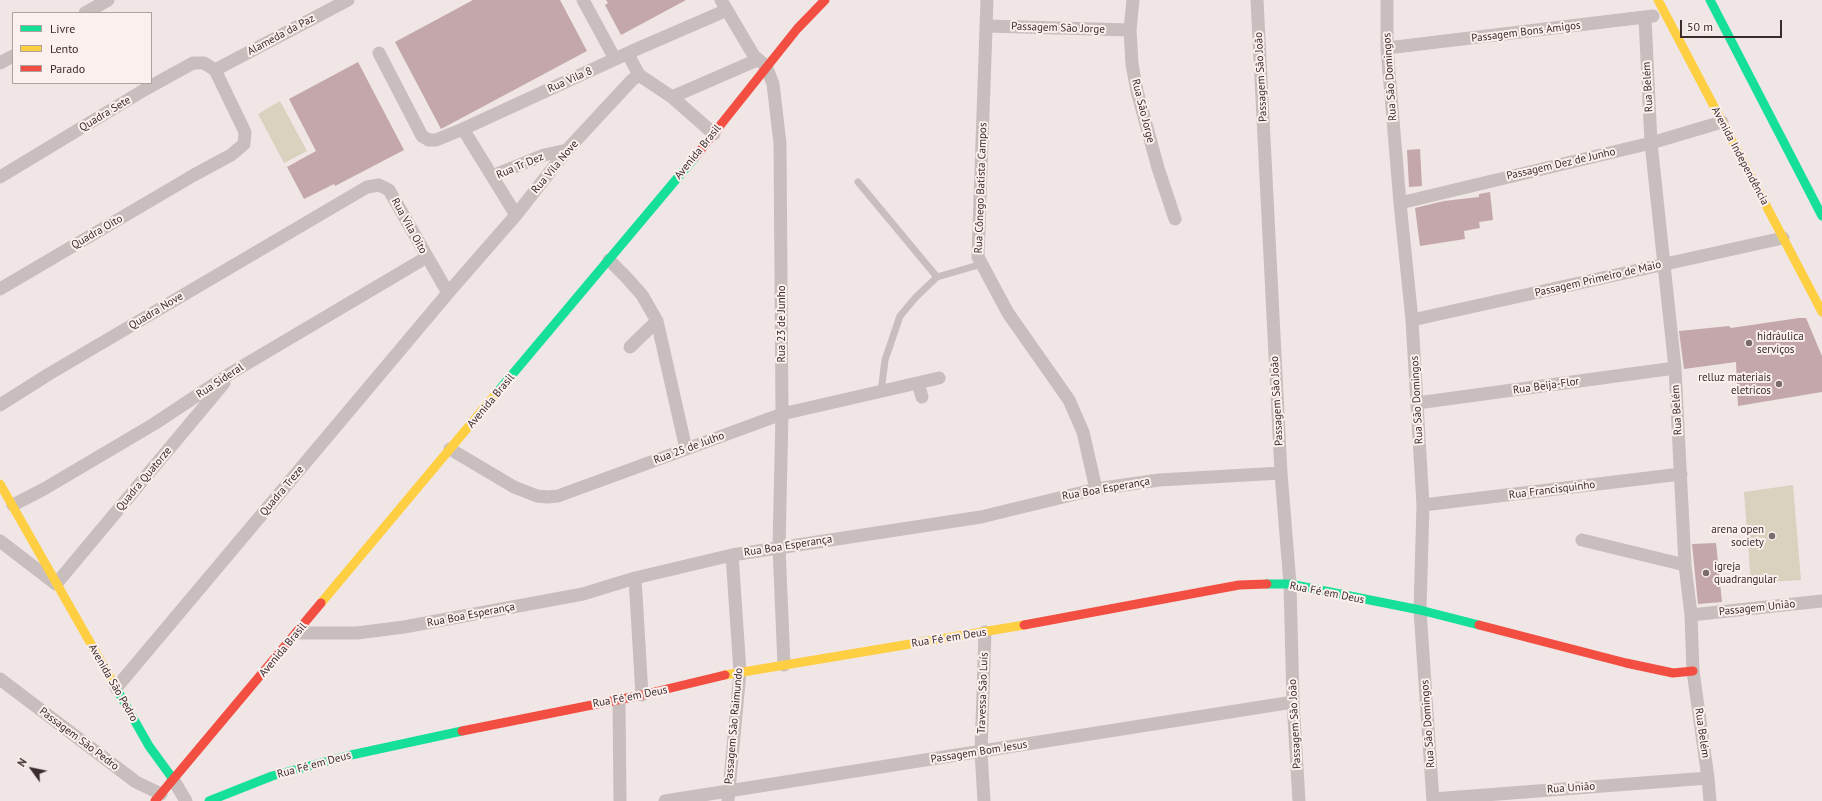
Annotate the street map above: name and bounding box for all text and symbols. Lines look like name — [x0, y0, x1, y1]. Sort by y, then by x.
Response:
legend — [12, 12, 152, 84]
street label: Alameda da Paz — [245, 12, 317, 58]
scale bar — [1682, 12, 1784, 38]
street label: Passagem Bons Amigos — [1471, 19, 1581, 45]
text: 50 m — [1687, 19, 1713, 34]
street label: Passagem São Jorge — [1011, 20, 1105, 36]
text: Livre — [50, 21, 75, 36]
street label: Passagem São João — [1252, 32, 1270, 122]
street label: Rua São Domingos — [1380, 32, 1400, 122]
text: Lento — [50, 41, 79, 56]
text: Parado — [50, 61, 85, 76]
street label: Rua Belém — [1640, 61, 1656, 113]
street label: Rua Vila 8 — [546, 64, 594, 96]
street label: Rua São Jorge — [1129, 78, 1157, 144]
street label: Quadra Sete — [77, 94, 133, 134]
street label: Avenida Independência — [1709, 105, 1771, 207]
street label: Avenida Brasil — [672, 122, 724, 182]
street label: Rua Cônego Batista Campos — [972, 122, 990, 254]
street label: Rua Vila Nove — [529, 138, 581, 196]
street label: Passagem Dez de Junho — [1505, 145, 1617, 183]
street label: Rua Tr Dez — [494, 150, 546, 182]
street label: Rua Vila Oito — [388, 196, 430, 256]
street label: Quadra Oito — [69, 212, 125, 252]
street label: Passagem Primeiro de Maio — [1534, 258, 1662, 300]
street label: Rua 23 de Junho — [775, 285, 789, 363]
street label: Quadra Nove — [127, 290, 185, 332]
place label: hidráulica serviços — [1757, 330, 1804, 356]
marker: hidráulica serviços — [1744, 338, 1754, 348]
street label: Passagem São João — [1268, 356, 1286, 446]
street label: Rua São Domingos — [1408, 356, 1426, 444]
street label: Rua Sideral — [194, 361, 246, 401]
street label: Avenida Brasil — [465, 371, 517, 431]
place label: relluz materiais eletricos — [1698, 371, 1771, 397]
street label: Rua Beija-Flor — [1512, 375, 1580, 397]
marker: relluz materiais eletricos — [1774, 379, 1784, 389]
street label: Rua Belém — [1669, 384, 1685, 436]
street label: Rua 25 de Julho — [652, 429, 726, 467]
street label: Quadra Quatorze — [113, 444, 175, 514]
street label: Quadra Treze — [257, 463, 307, 519]
street label: Rua Boa Esperança — [1061, 475, 1151, 503]
street label: Rua Francisquinho — [1508, 478, 1596, 502]
place label: arena open society — [1711, 523, 1764, 549]
marker: arena open society — [1767, 531, 1777, 541]
street label: Rua Boa Esperança — [743, 533, 833, 559]
place label: igreja quadrangular — [1714, 560, 1777, 586]
marker: igreja quadrangular — [1701, 568, 1711, 578]
street label: Rua Fé em Deus — [1289, 579, 1365, 607]
street label: Passagem União — [1718, 597, 1796, 619]
street label: Rua Boa Esperança — [426, 600, 516, 630]
street label: Avenida Brasil — [257, 620, 309, 680]
street label: Rua Fé em Deus — [911, 626, 987, 650]
street label: Avenida São Pedro — [86, 642, 140, 724]
street label: Travessa São Luís — [975, 652, 991, 734]
street label: Passagem São Raimundo — [722, 667, 746, 785]
street label: Passagem São João — [1286, 679, 1304, 769]
street label: Rua São Domingos — [1418, 679, 1438, 769]
street label: Rua Fé em Deus — [592, 683, 668, 711]
street label: Passagem São Pedro — [37, 705, 121, 773]
street label: Rua Belém — [1692, 707, 1712, 759]
street label: Passagem Bom Jesus — [930, 738, 1028, 766]
north arrow — [12, 749, 52, 789]
street label: Rua Fé em Deus — [276, 749, 352, 781]
text: N — [14, 756, 30, 769]
street label: Rua União — [1546, 780, 1596, 796]

